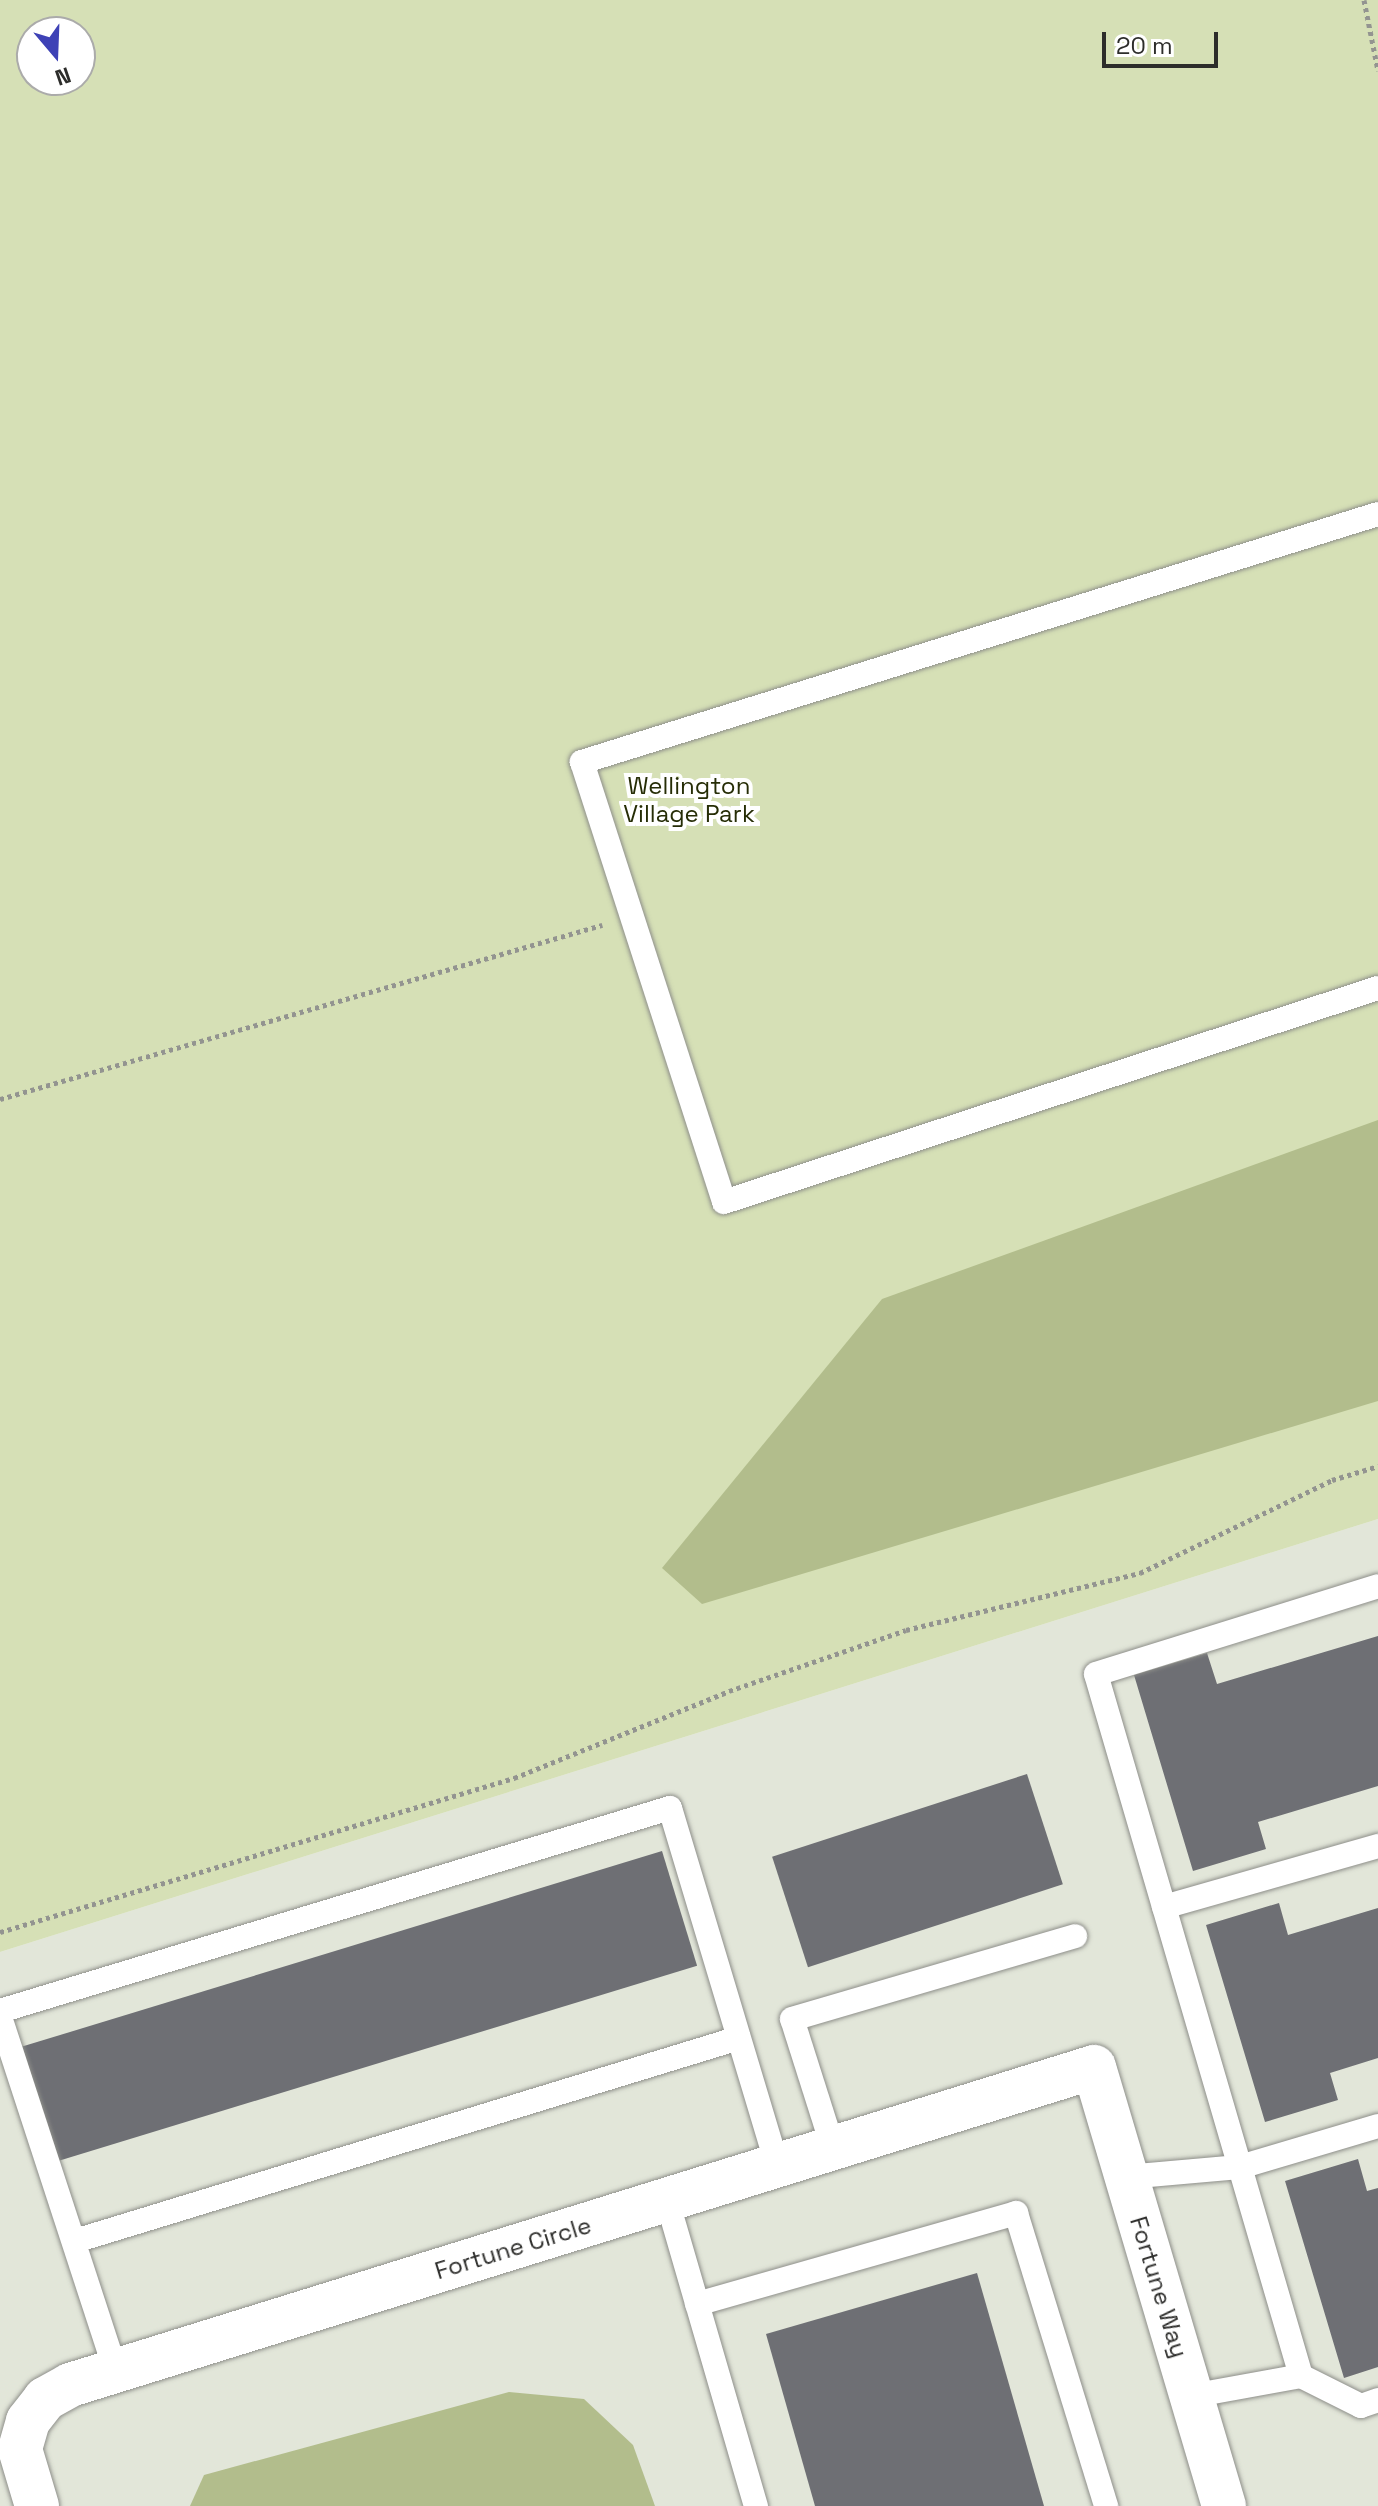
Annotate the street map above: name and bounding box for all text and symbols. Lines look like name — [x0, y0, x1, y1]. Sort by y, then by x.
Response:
north arrow — [16, 16, 96, 96]
scale bar — [1106, 16, 1222, 66]
text: 20 m — [1116, 30, 1173, 61]
text: N — [52, 61, 75, 92]
park label: Wellington Village Park — [623, 772, 755, 828]
street label: Fortune Circle — [431, 2211, 595, 2285]
street label: Fortune Way — [1124, 2213, 1194, 2361]

